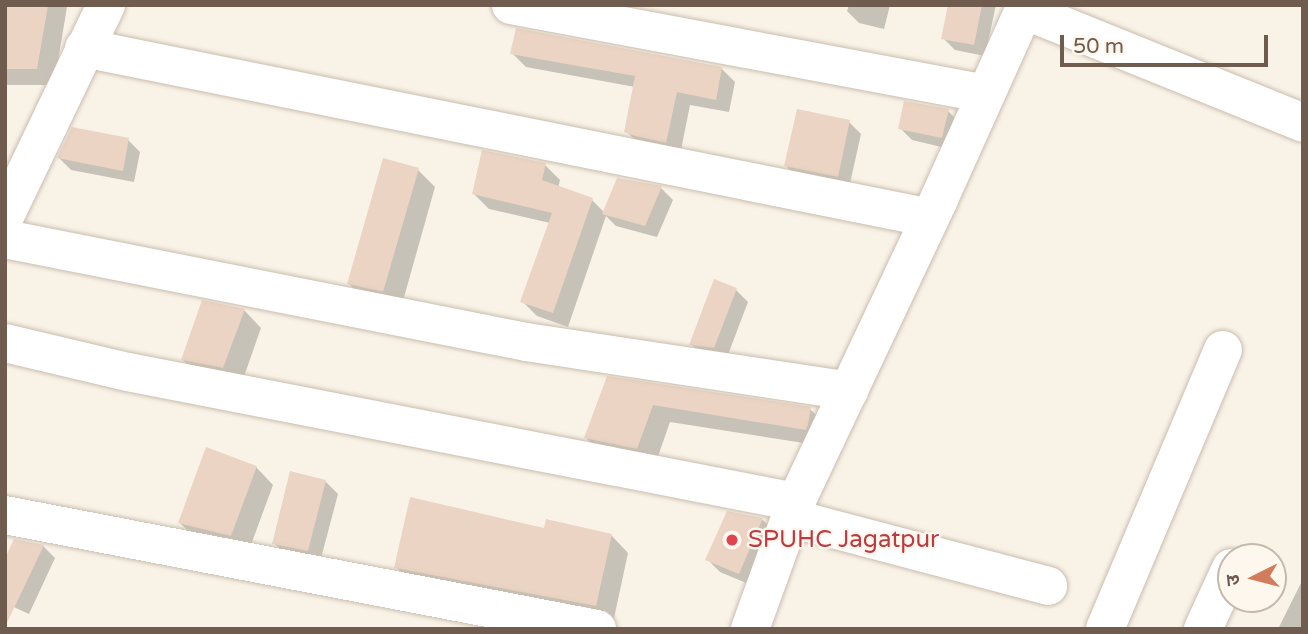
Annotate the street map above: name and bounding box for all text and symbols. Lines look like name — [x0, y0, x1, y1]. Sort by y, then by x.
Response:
scale bar — [1063, 21, 1271, 65]
text: 50 m — [1073, 34, 1124, 59]
place label: SPUHC Jagatpur — [748, 526, 939, 554]
marker: SPUHC Jagatpur — [722, 530, 742, 550]
north arrow — [1217, 543, 1287, 613]
text: उ — [1222, 573, 1245, 587]

